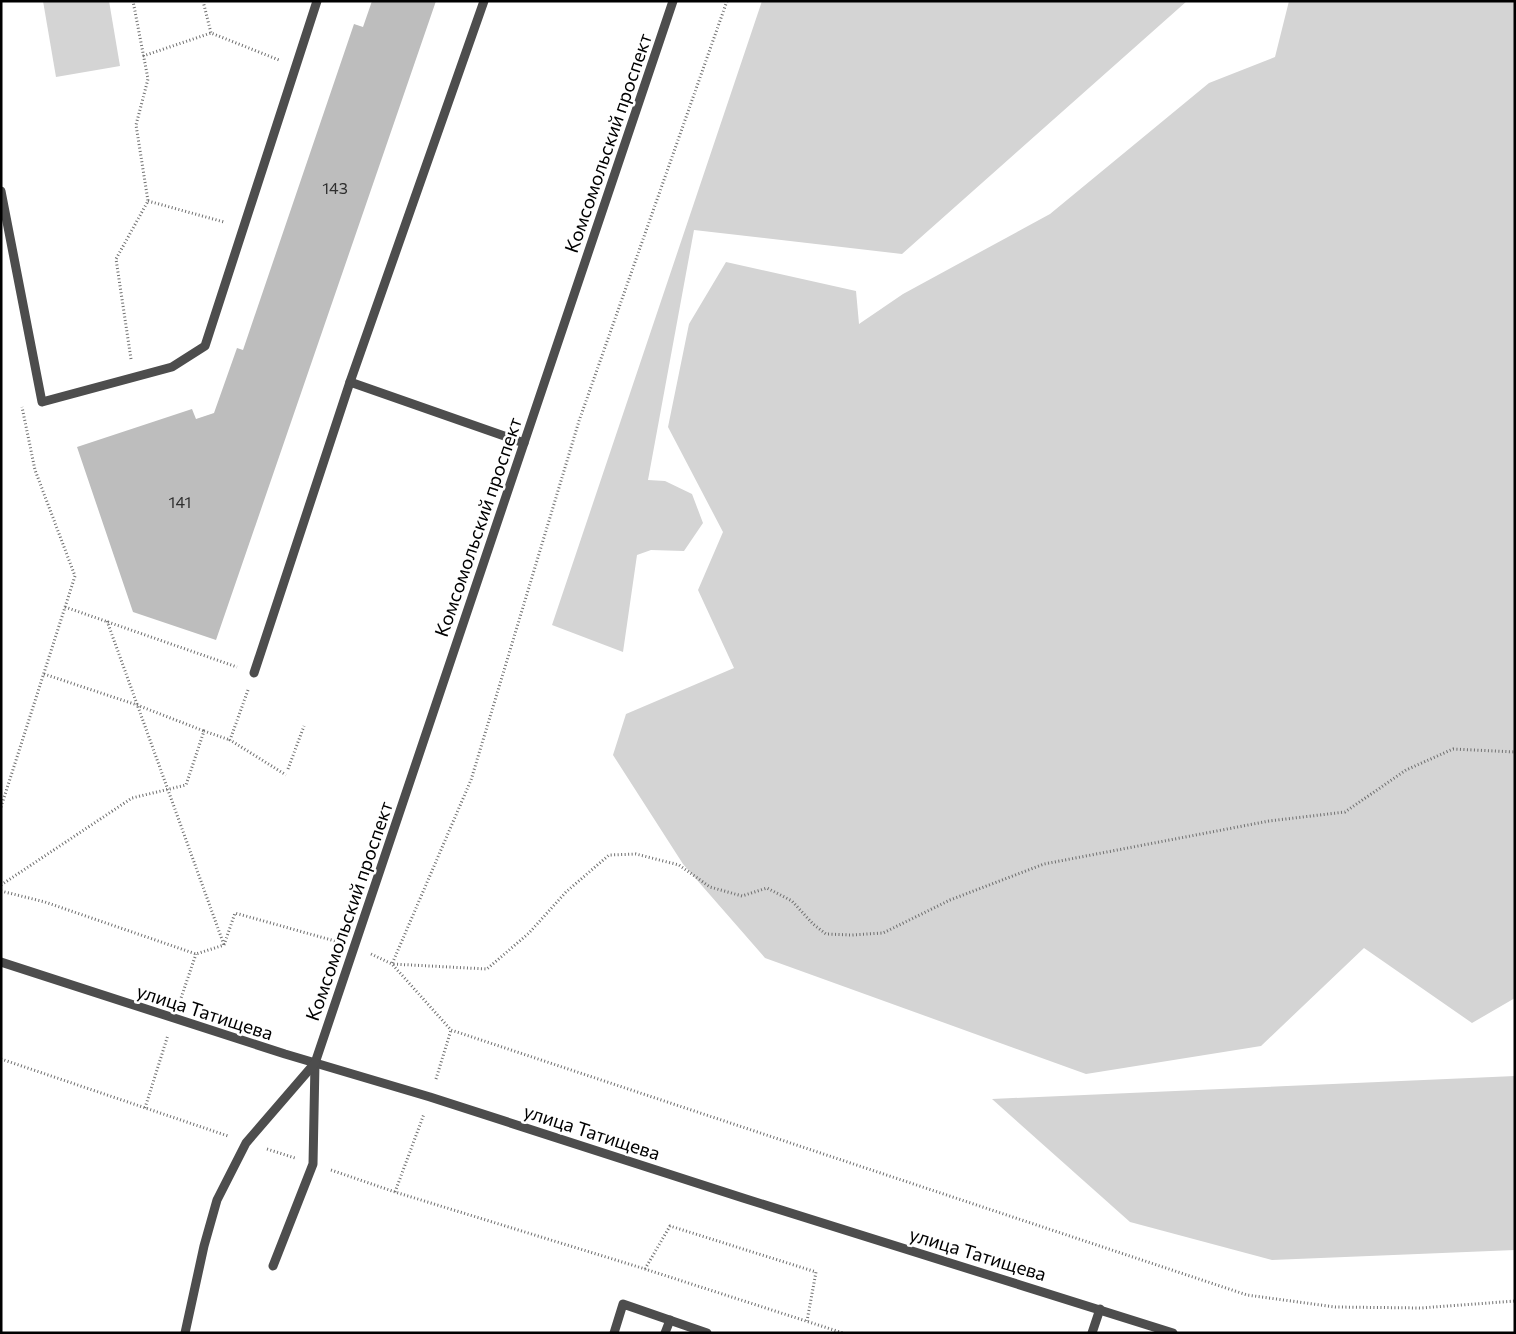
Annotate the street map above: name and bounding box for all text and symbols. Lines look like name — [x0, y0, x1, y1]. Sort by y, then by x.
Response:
street label: Комсомольский проспект — [559, 30, 656, 256]
house number: 143 — [322, 178, 348, 197]
street label: Комсомольский проспект — [429, 414, 526, 640]
house number: 141 — [169, 492, 191, 511]
street label: Комсомольский проспект — [300, 798, 397, 1024]
street label: улица Татищева — [134, 979, 276, 1044]
street label: улица Татищева — [521, 1099, 663, 1164]
street label: улица Татищева — [907, 1222, 1049, 1285]

